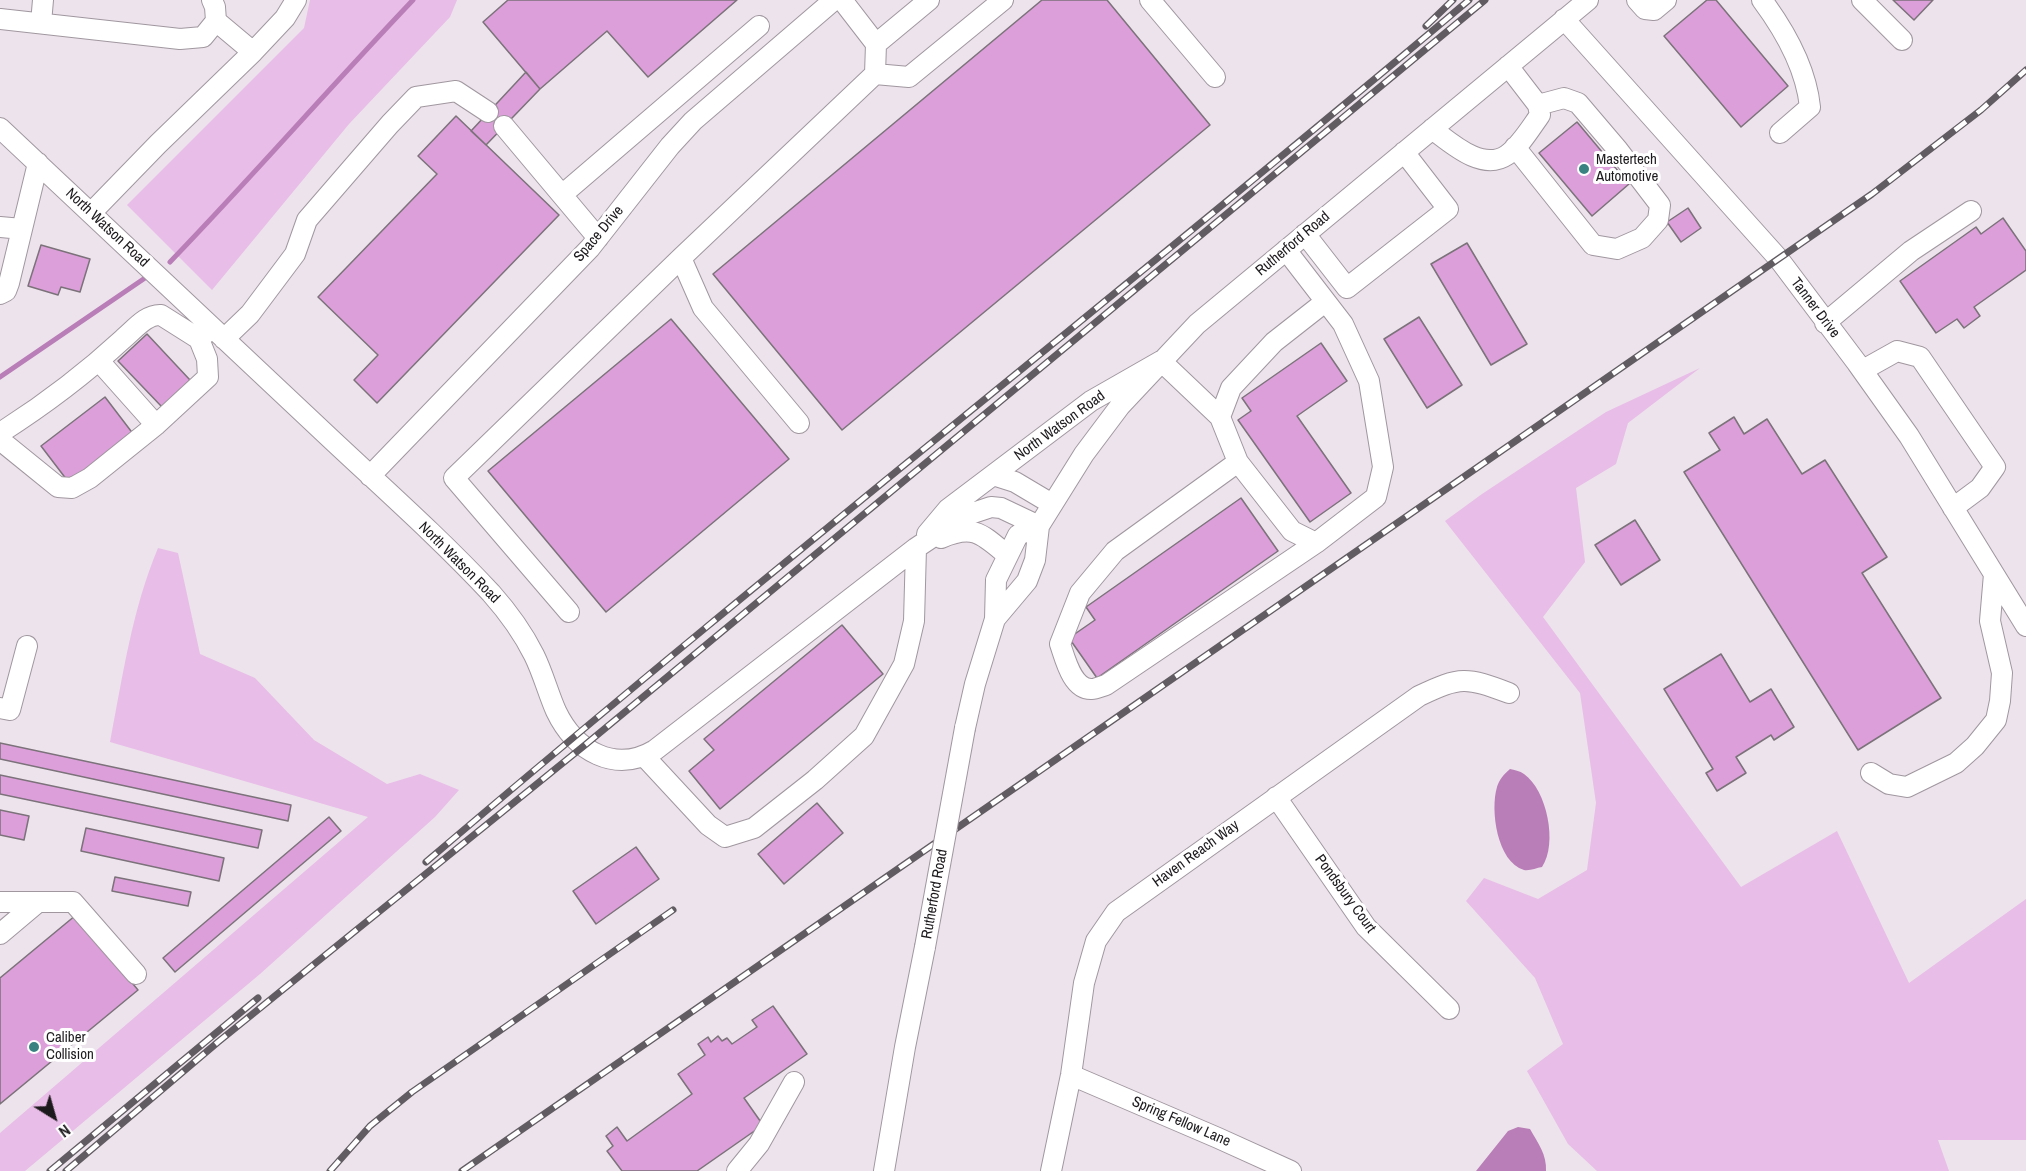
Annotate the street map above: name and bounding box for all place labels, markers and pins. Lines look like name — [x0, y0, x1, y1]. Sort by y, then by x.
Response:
place label: Mastertech Automotive — [1596, 151, 1658, 186]
marker: Mastertech Automotive — [1577, 162, 1591, 176]
place label: Caliber Collision — [46, 1029, 94, 1064]
marker: Caliber Collision — [27, 1040, 41, 1054]

